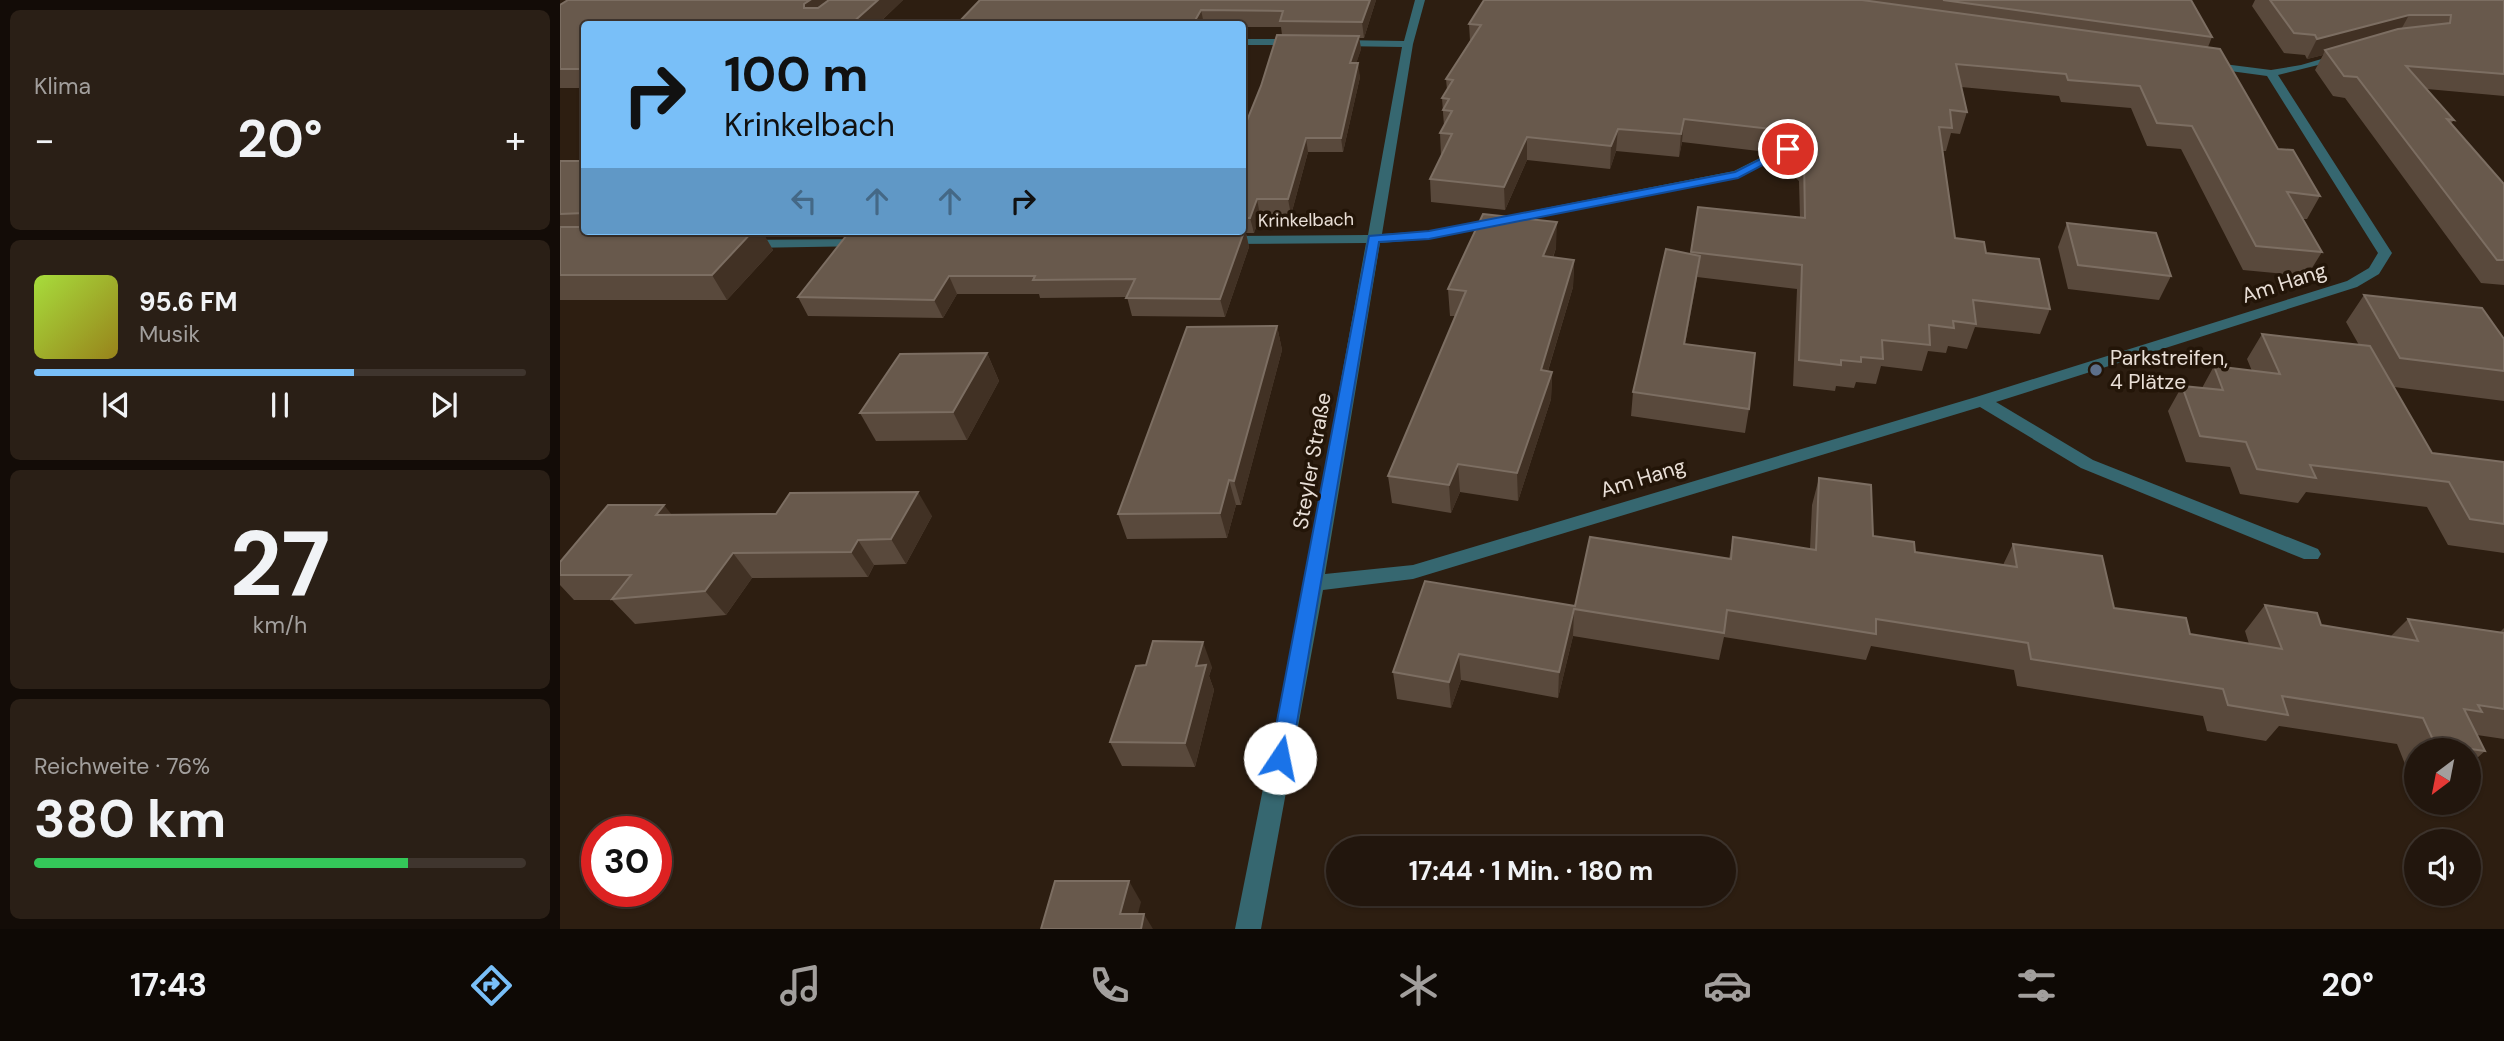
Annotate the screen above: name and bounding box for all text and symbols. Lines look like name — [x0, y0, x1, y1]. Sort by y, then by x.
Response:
text: 100 m — [724, 42, 868, 106]
icon: right — [609, 49, 700, 140]
text: Klima — [34, 71, 91, 101]
text: Krinkelbach — [724, 104, 895, 146]
text: 20° — [237, 105, 323, 173]
text: − — [34, 115, 55, 165]
text: + — [505, 115, 526, 165]
pin — [1758, 119, 1818, 179]
icon: arrive — [1769, 130, 1807, 168]
icon: left — [785, 182, 823, 220]
icon: ahead — [858, 182, 896, 220]
icon: ahead — [931, 182, 969, 220]
icon: right — [1004, 182, 1042, 220]
street label: Krinkelbach — [1258, 207, 1354, 233]
street label: Am Hang — [2238, 256, 2330, 310]
text: 95.6 FM — [139, 285, 238, 319]
text: Musik — [139, 319, 200, 349]
place label: Parkstreifen, 4 Plätze — [2110, 344, 2228, 396]
marker: Parkstreifen, 4 Plätze — [2088, 362, 2104, 378]
icon: previous — [97, 386, 135, 424]
icon: pause — [261, 386, 299, 424]
icon: next — [425, 386, 463, 424]
street label: Steyler Straße — [1286, 390, 1338, 532]
street label: Am Hang — [1597, 452, 1689, 504]
text: 27 — [230, 505, 330, 623]
text: km/h — [253, 610, 307, 640]
position arrow — [1243, 721, 1317, 795]
north arrow — [2404, 738, 2482, 816]
map controls — [2404, 738, 2481, 906]
text: Reichweite · 76% — [34, 751, 210, 781]
text: 380 km — [34, 785, 226, 853]
speed limit sign: 30 — [581, 816, 672, 907]
button: sound — [2404, 829, 2481, 906]
text: 17:44 · 1 Min. · 180 m — [1409, 854, 1653, 888]
icon: directions — [467, 961, 516, 1010]
icon: music — [776, 961, 825, 1010]
icon: phone — [1085, 961, 1134, 1010]
icon: climate — [1394, 961, 1443, 1010]
icon: car — [1703, 961, 1752, 1010]
icon: filters — [2012, 961, 2061, 1010]
text: 17:43 — [130, 964, 207, 1006]
text: 20° — [2321, 964, 2374, 1006]

